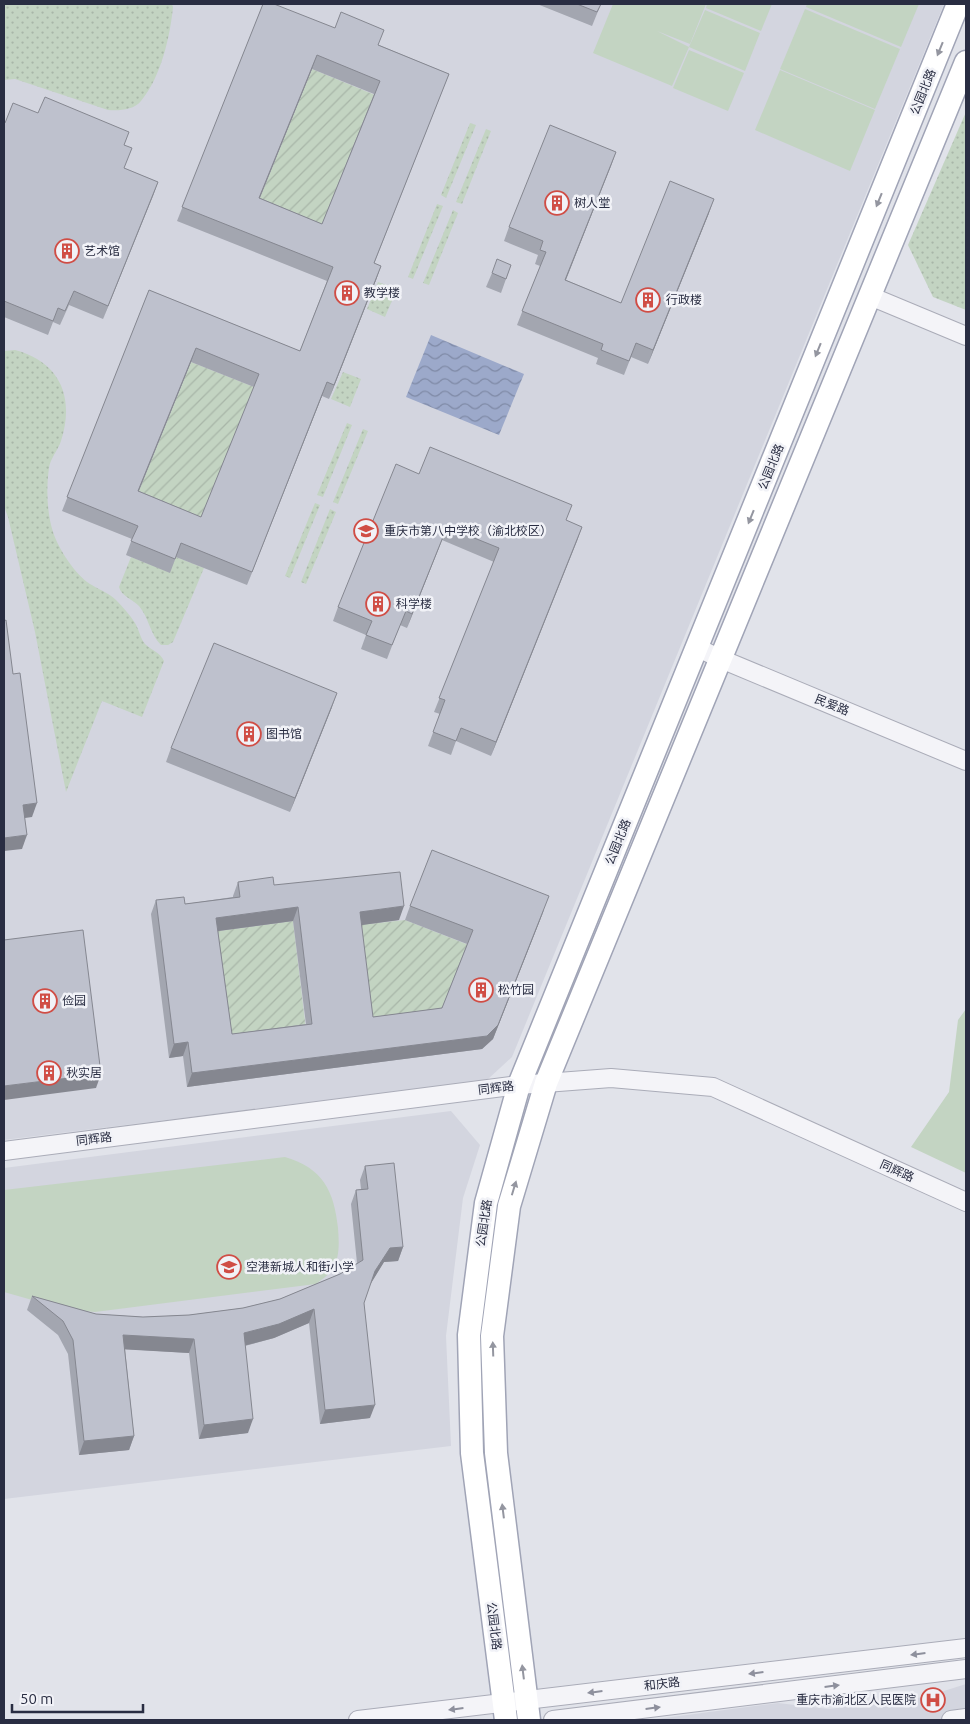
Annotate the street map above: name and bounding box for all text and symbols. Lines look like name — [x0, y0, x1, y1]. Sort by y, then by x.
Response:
one-way arrow — [936, 42, 944, 57]
street label: 公园北路 — [908, 67, 938, 117]
building icon: 树人堂 — [544, 190, 570, 216]
one-way arrow — [875, 193, 883, 207]
place label: 树人堂 — [574, 196, 610, 209]
building icon: 艺术馆 — [54, 238, 80, 264]
place label: 艺术馆 — [84, 244, 120, 257]
building icon: 教学楼 — [334, 280, 360, 306]
place label: 教学楼 — [364, 286, 400, 299]
building icon: 行政楼 — [635, 287, 661, 313]
place label: 行政楼 — [666, 293, 702, 306]
one-way arrow — [814, 343, 822, 357]
street label: 公园北路 — [756, 442, 786, 492]
one-way arrow — [747, 510, 755, 525]
school or university icon: 重庆市第八中学校（渝北校区） — [353, 518, 379, 544]
place label: 重庆市第八中学校（渝北校区） — [384, 524, 552, 537]
building icon: 科学楼 — [365, 591, 391, 617]
place label: 科学楼 — [396, 597, 432, 610]
street label: 民爱路 — [813, 692, 851, 717]
building icon: 图书馆 — [236, 721, 262, 747]
place label: 图书馆 — [266, 727, 302, 740]
street label: 公园北路 — [603, 817, 633, 867]
building icon: 松竹园 — [468, 977, 494, 1003]
place label: 松竹园 — [498, 983, 534, 996]
building icon: 俭园 — [32, 988, 58, 1014]
place label: 俭园 — [62, 994, 86, 1007]
building icon: 秋实居 — [36, 1060, 62, 1086]
place label: 秋实居 — [66, 1066, 102, 1079]
street label: 同辉路 — [477, 1079, 515, 1096]
street label: 同辉路 — [75, 1130, 113, 1147]
street label: 同辉路 — [878, 1157, 916, 1184]
one-way arrow — [511, 1180, 519, 1195]
street label: 公园北路 — [474, 1198, 493, 1248]
school or university icon: 空港新城人和街小学 — [216, 1254, 242, 1280]
place label: 空港新城人和街小学 — [246, 1260, 354, 1273]
one-way arrow — [489, 1340, 497, 1356]
one-way arrow — [499, 1502, 507, 1518]
street label: 公园北路 — [485, 1601, 504, 1651]
one-way arrow — [910, 1650, 926, 1658]
one-way arrow — [519, 1664, 527, 1680]
one-way arrow — [748, 1669, 764, 1677]
street label: 和庆路 — [643, 1675, 681, 1692]
scale bar — [12, 1682, 144, 1714]
one-way arrow — [824, 1682, 840, 1690]
hospital icon: 重庆市渝北区人民医院 — [920, 1687, 946, 1713]
one-way arrow — [587, 1688, 603, 1696]
text: 50 m — [20, 1690, 53, 1707]
place label: 重庆市渝北区人民医院 — [796, 1693, 916, 1706]
one-way arrow — [646, 1704, 662, 1712]
one-way arrow — [448, 1705, 464, 1713]

